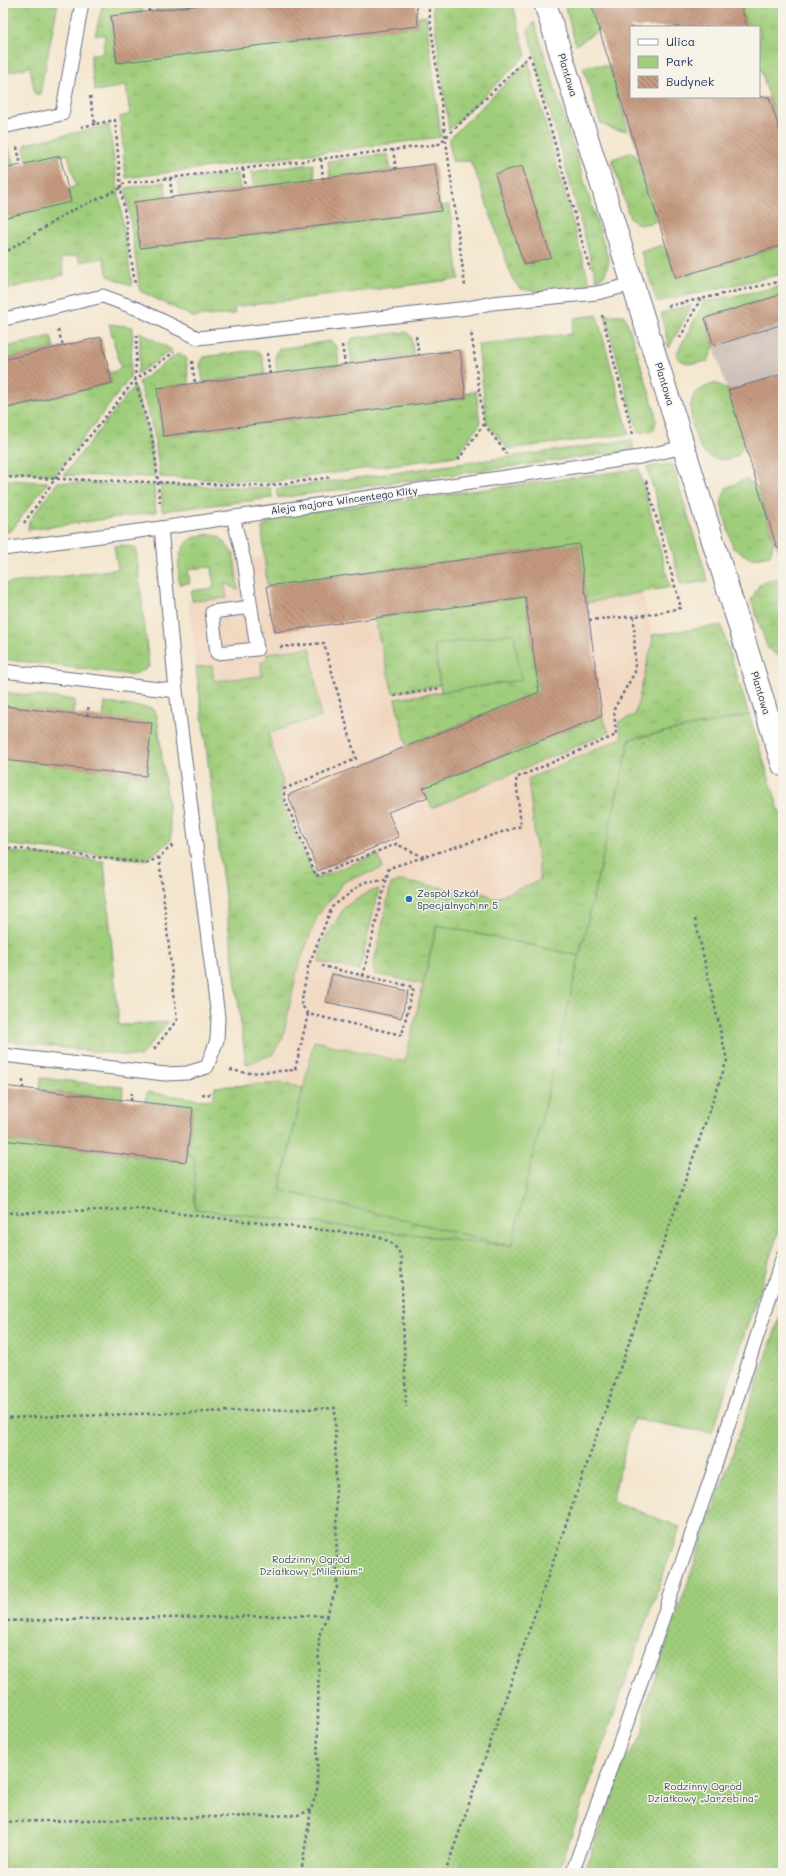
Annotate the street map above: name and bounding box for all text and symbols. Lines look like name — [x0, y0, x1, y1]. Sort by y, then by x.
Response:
legend — [630, 26, 760, 98]
text: Ulica — [666, 33, 695, 49]
street label: Plantowa — [555, 52, 581, 98]
text: Park — [666, 53, 693, 69]
text: Budynek — [666, 73, 714, 89]
street label: Plantowa — [652, 361, 678, 407]
street label: Aleja majora Wincentego Klity — [270, 483, 418, 517]
street label: Plantowa — [748, 670, 774, 716]
place label: Zespół Szkół Specjalnych nr 5 — [417, 886, 498, 912]
marker: Zespół Szkół Specjalnych nr 5 — [404, 894, 414, 904]
park label: Rodzinny Ogród Działkowy „Milenium” — [259, 1552, 363, 1578]
park label: Rodzinny Ogród Działkowy „Jarzębina” — [647, 1779, 759, 1805]

